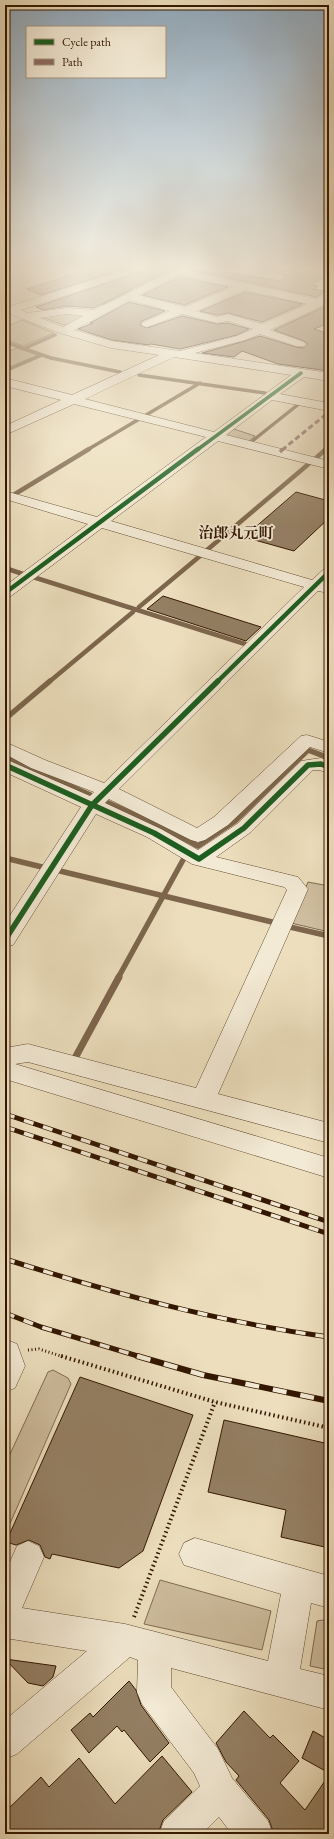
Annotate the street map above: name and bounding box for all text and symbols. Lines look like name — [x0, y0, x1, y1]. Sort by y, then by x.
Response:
legend — [26, 26, 166, 78]
text: Cycle path — [62, 34, 111, 50]
text: Path — [62, 54, 83, 70]
district label: 治郎丸元町 — [198, 523, 274, 542]

